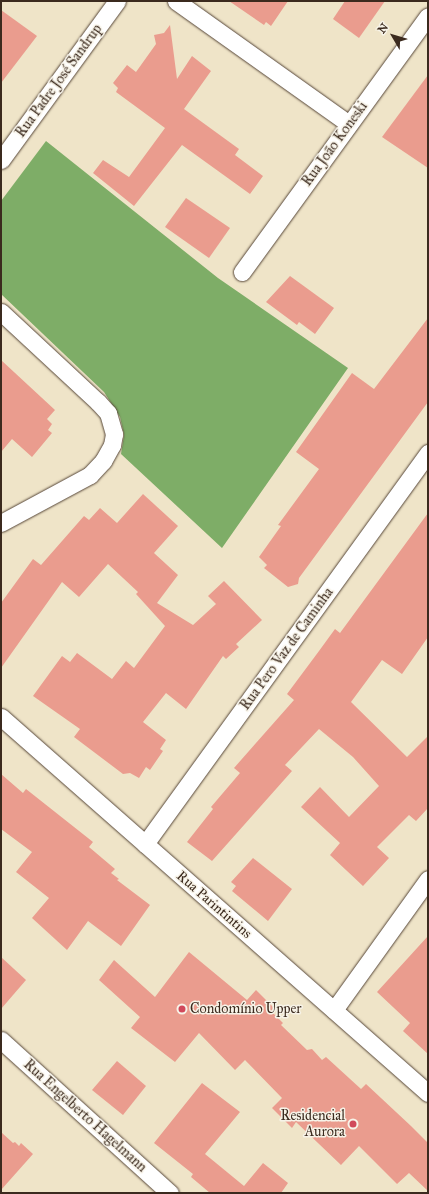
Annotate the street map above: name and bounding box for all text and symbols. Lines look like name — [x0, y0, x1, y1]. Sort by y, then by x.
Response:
north arrow — [373, 16, 413, 56]
street label: Rua Padre José Sandrup — [12, 21, 106, 141]
text: N — [375, 21, 391, 36]
street label: Rua João Koneski — [299, 98, 371, 190]
street label: Rua Pero Vaz de Caminha — [237, 585, 337, 713]
street label: Rua Parintintins — [173, 868, 255, 942]
place label: Condomínio Upper — [190, 1001, 301, 1017]
marker: Condomínio Upper — [177, 1004, 187, 1014]
street label: Rua Engelberto Hagelmann — [20, 1056, 150, 1176]
place label: Residencial Aurora — [281, 1108, 345, 1140]
marker: Residencial Aurora — [348, 1119, 358, 1129]

